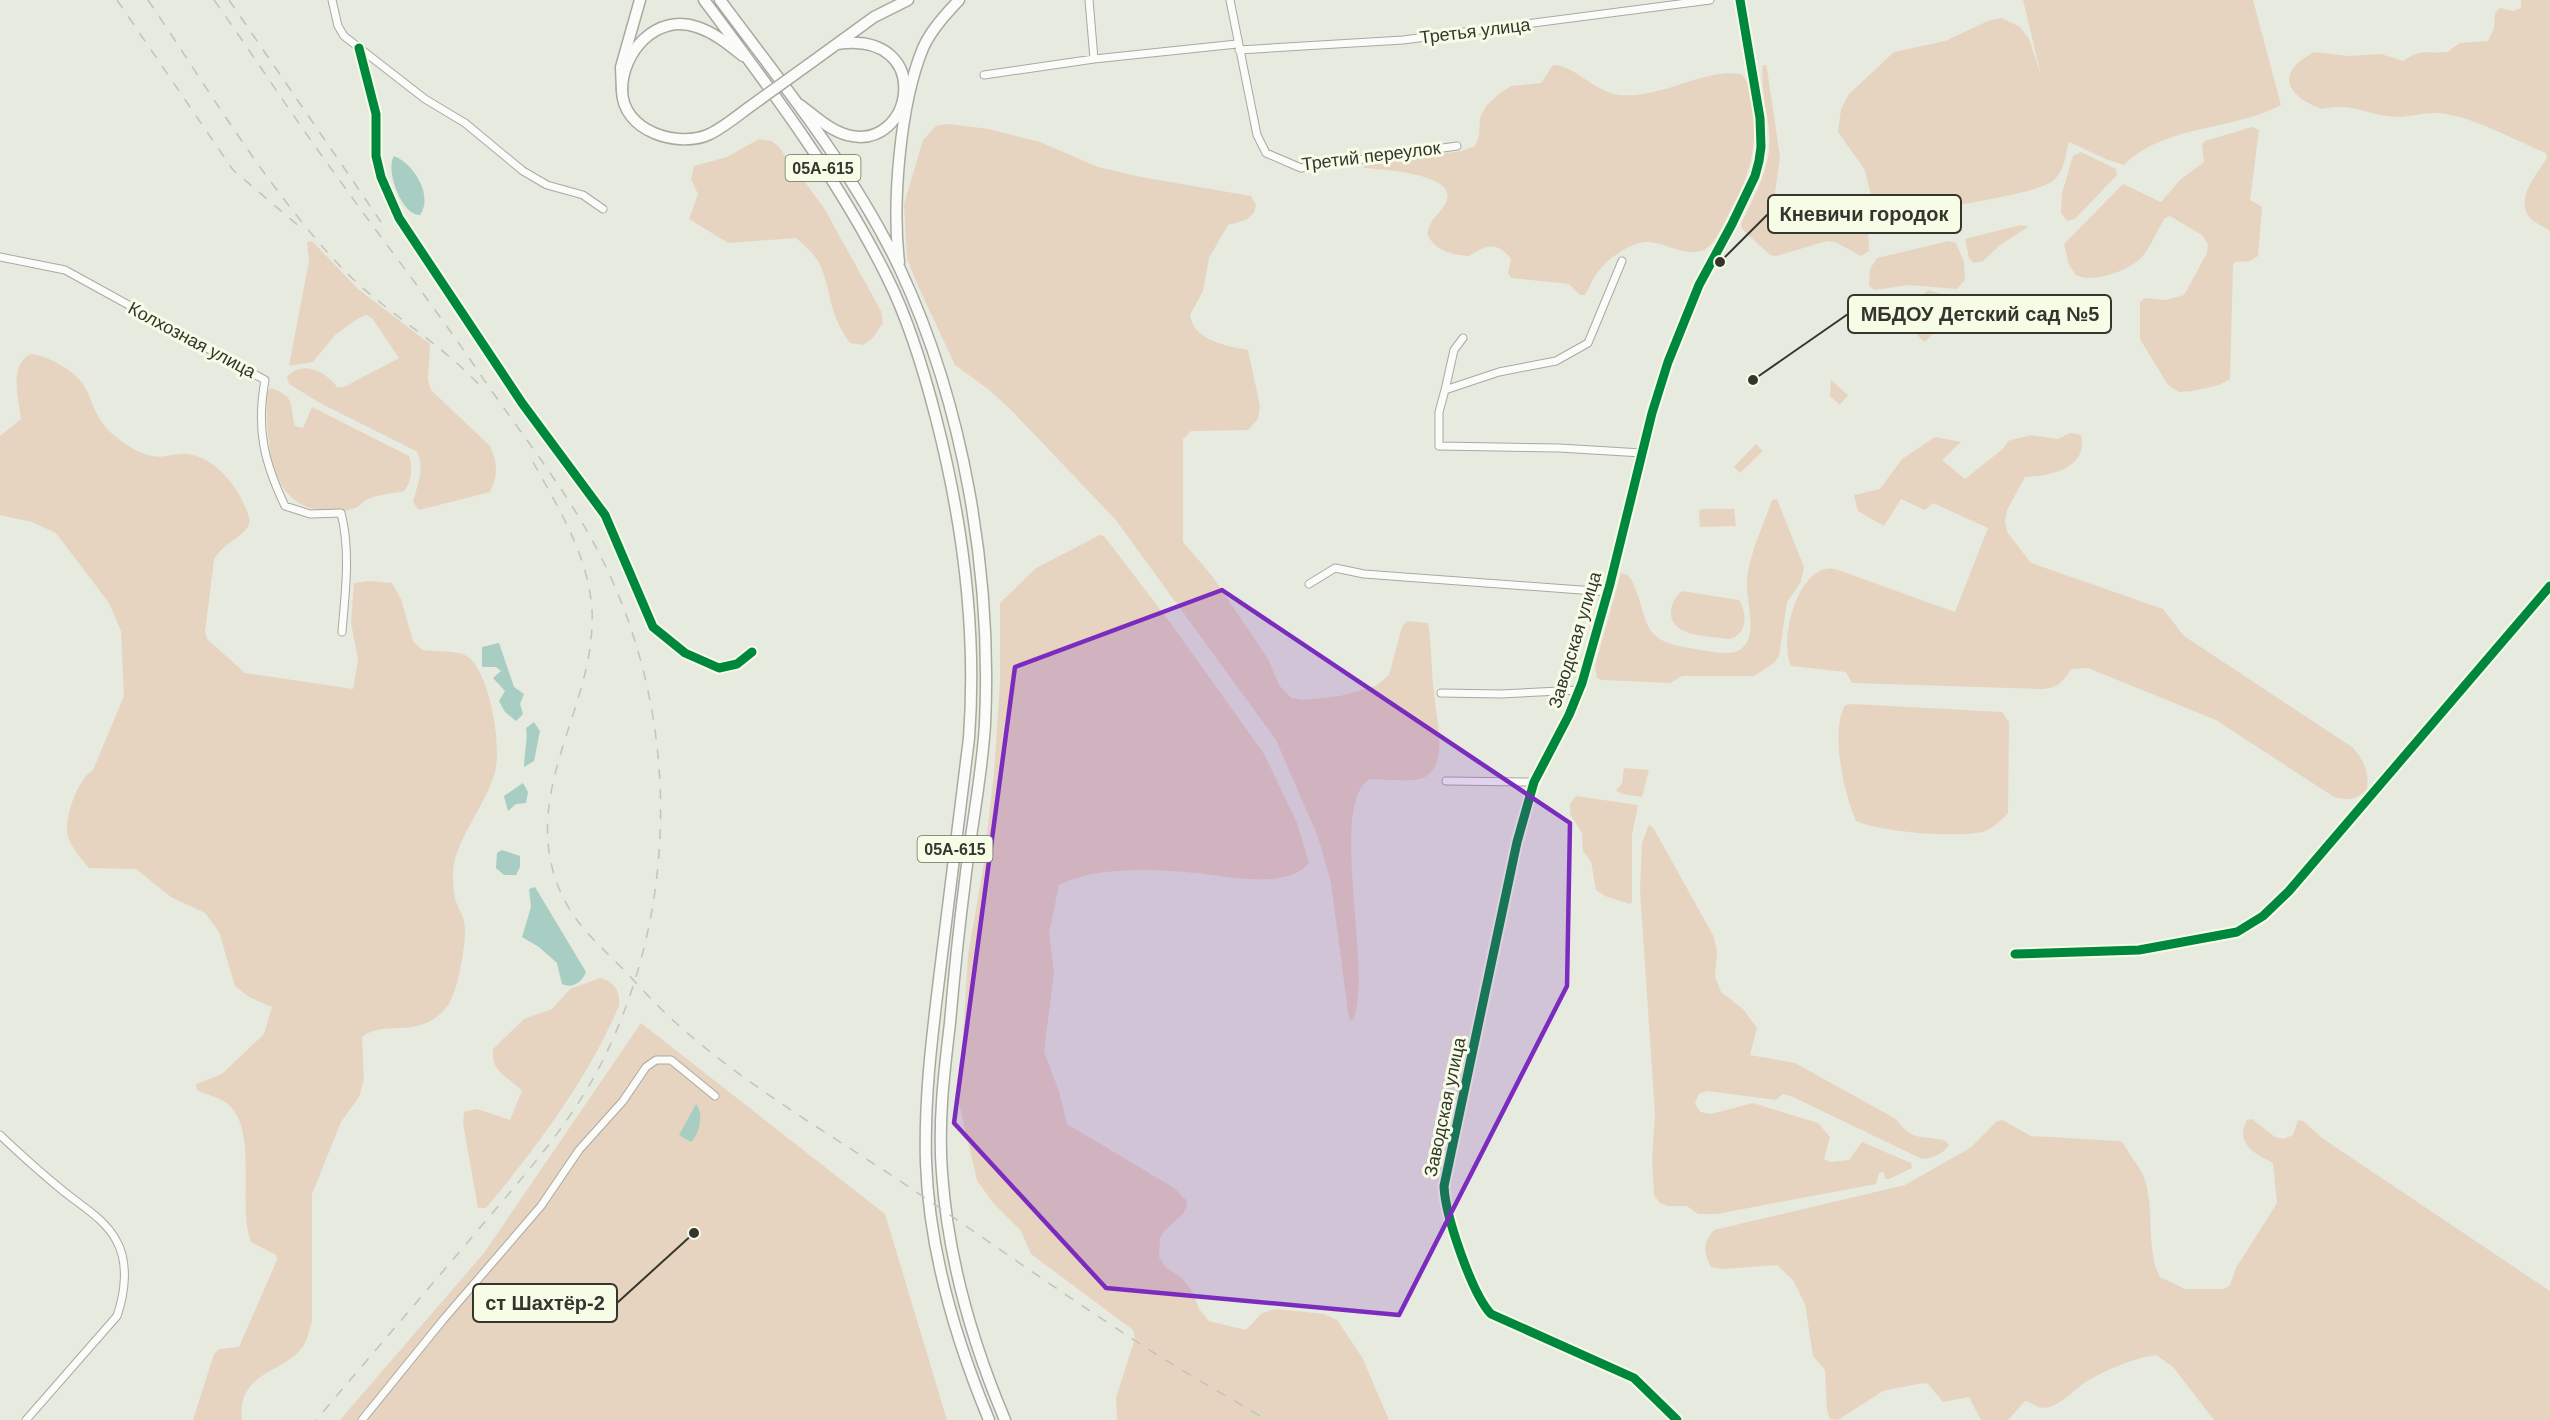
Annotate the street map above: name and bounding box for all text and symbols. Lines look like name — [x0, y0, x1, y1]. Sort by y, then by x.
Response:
street label: Третья улица — [1419, 14, 1532, 48]
street label: Третий переулок — [1301, 138, 1442, 174]
road number: 05А-615 — [786, 155, 860, 181]
callout: Кневичи городок — [1768, 195, 1961, 233]
text: Кневичи городок — [1780, 203, 1949, 225]
callout: МБДОУ Детский сад №5 — [1848, 295, 2111, 333]
street label: Колхозная улица — [125, 298, 260, 383]
text: МБДОУ Детский сад №5 — [1861, 303, 2099, 325]
street label: Заводская улица — [1545, 568, 1606, 711]
road number: 05А-615 — [918, 836, 992, 862]
street label: Заводская улица — [1420, 1035, 1470, 1178]
callout: ст Шахтёр-2 — [473, 1284, 617, 1322]
text: ст Шахтёр-2 — [485, 1292, 605, 1314]

